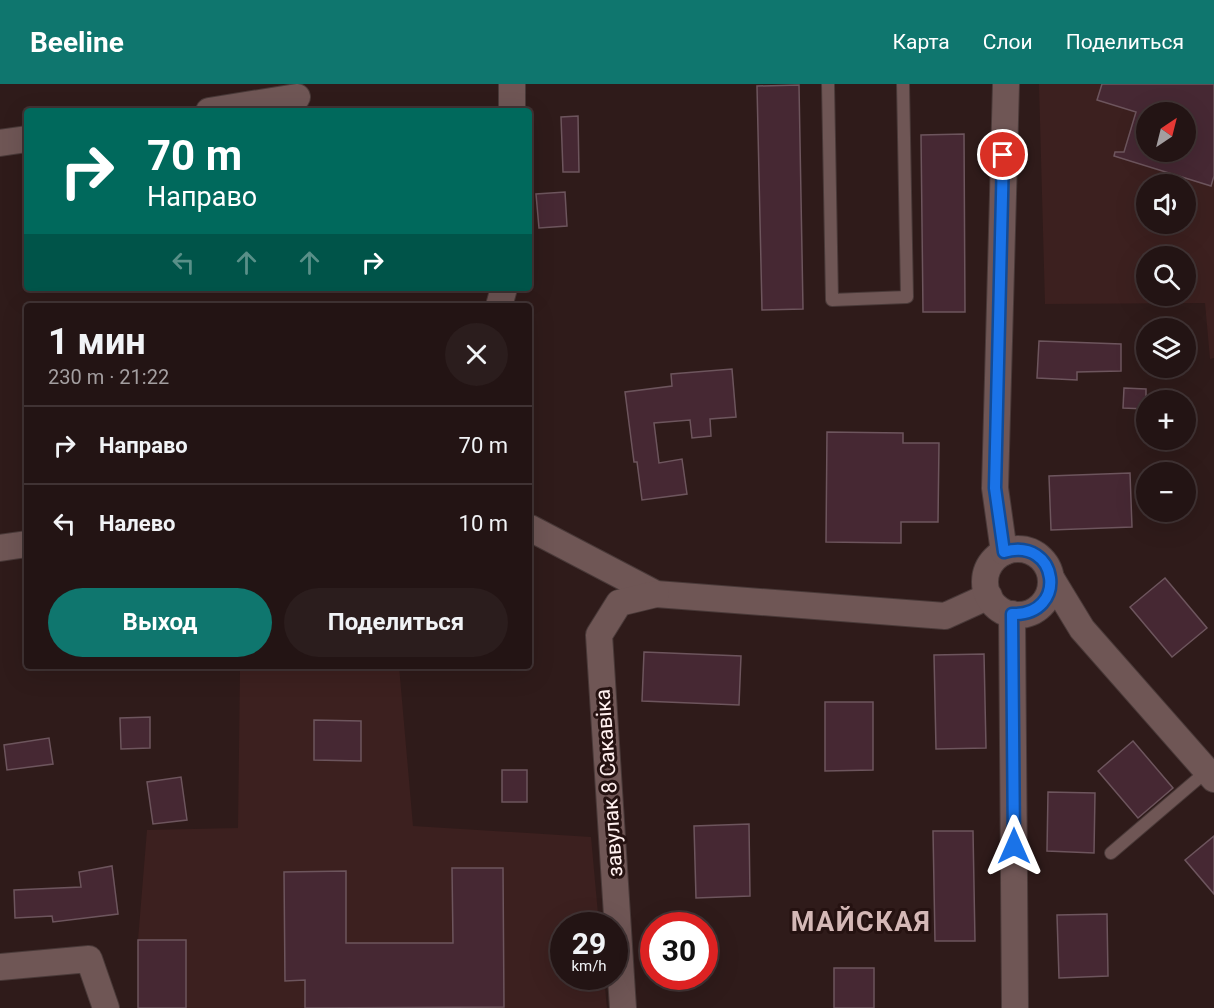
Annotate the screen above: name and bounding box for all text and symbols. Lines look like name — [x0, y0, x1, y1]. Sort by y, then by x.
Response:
text: Beeline — [30, 26, 124, 59]
text: Карта — [893, 30, 950, 54]
text: Слои — [983, 30, 1033, 54]
text: Поделиться — [1066, 30, 1184, 54]
north arrow — [1136, 102, 1196, 162]
map controls — [1136, 102, 1196, 522]
pin — [977, 129, 1028, 180]
text: 70 m — [147, 131, 242, 180]
icon: right — [48, 132, 126, 210]
icon: arrive — [986, 138, 1019, 171]
button: sound — [1136, 174, 1196, 234]
text: Направо — [147, 181, 257, 213]
icon: left — [167, 246, 200, 279]
icon: ahead — [230, 246, 263, 279]
icon: ahead — [293, 246, 326, 279]
icon: right — [356, 246, 389, 279]
button: search — [1136, 246, 1196, 306]
button: layers — [1136, 318, 1196, 378]
text: 1 мин — [48, 321, 146, 363]
button: close — [445, 323, 508, 386]
text: 230 m · 21:22 — [48, 365, 169, 389]
button: + — [1136, 390, 1196, 450]
icon: right — [48, 429, 81, 462]
text: Направо — [99, 433, 188, 458]
text: 70 m — [459, 433, 508, 458]
button: − — [1136, 462, 1196, 522]
icon: left — [48, 507, 81, 540]
text: Налево — [99, 511, 176, 536]
text: 10 m — [459, 511, 508, 536]
button: Выход — [48, 588, 272, 657]
button: Поделиться — [284, 588, 508, 657]
street label: завулак 8 Сакавіка — [590, 688, 628, 878]
position arrow — [982, 814, 1046, 878]
district label: МАЙСКАЯ — [791, 906, 931, 938]
speed limit sign: 30 — [640, 912, 718, 990]
text: 29 — [572, 926, 606, 961]
text: km/h — [571, 957, 607, 975]

